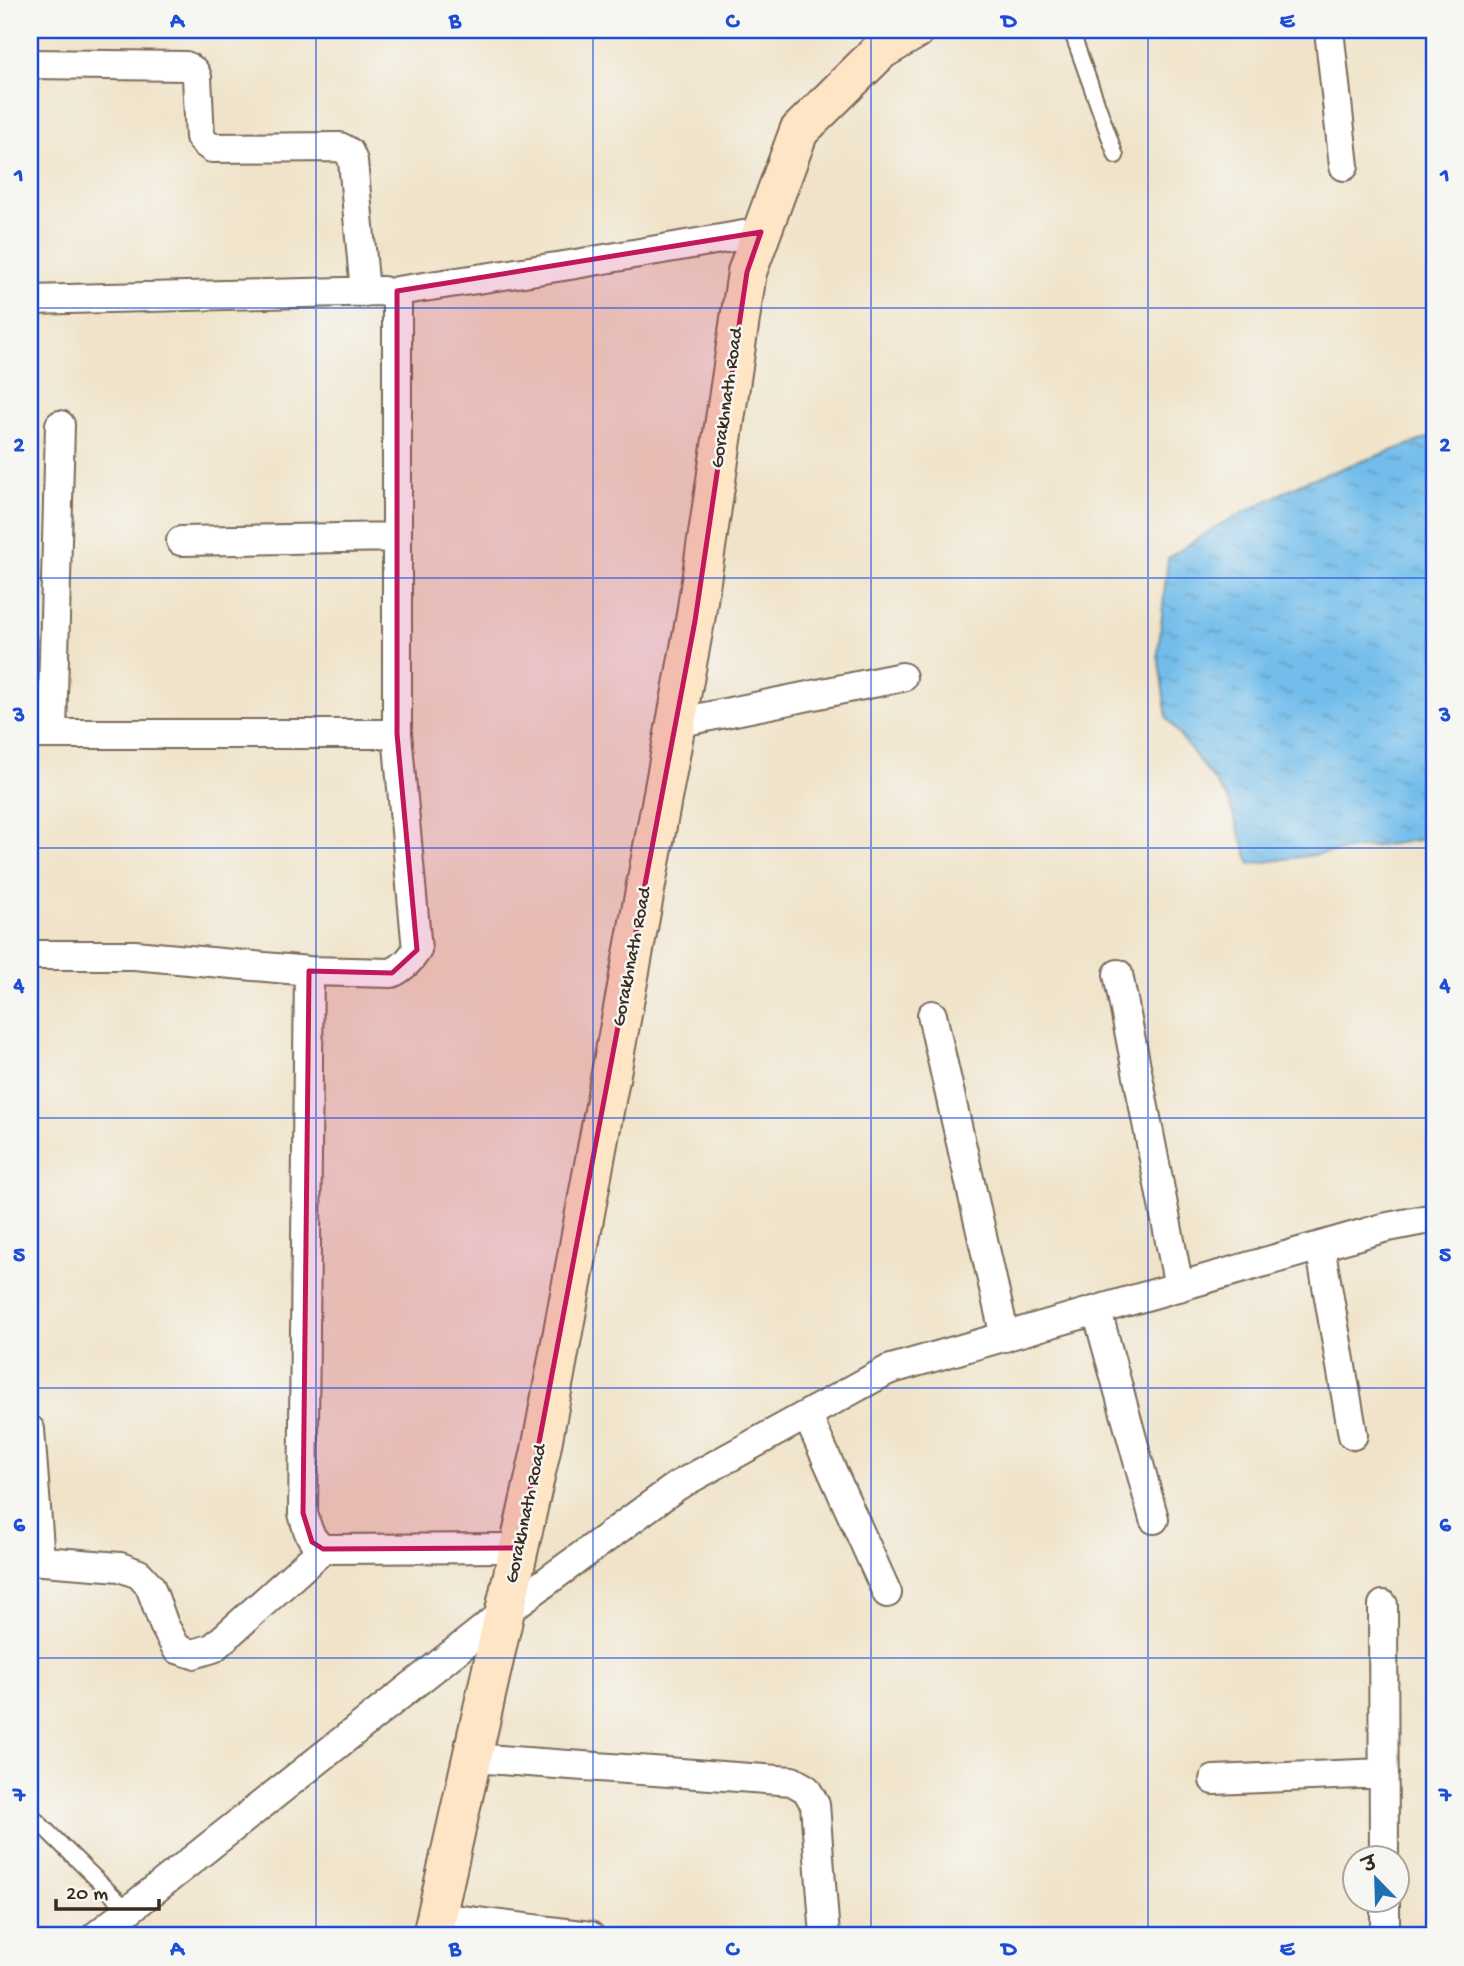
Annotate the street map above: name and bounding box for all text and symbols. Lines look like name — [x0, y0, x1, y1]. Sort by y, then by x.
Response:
text: A — [169, 9, 185, 36]
text: B — [448, 9, 462, 36]
text: C — [726, 9, 741, 36]
text: D — [1000, 9, 1018, 36]
text: E — [1280, 9, 1296, 36]
text: 1 — [13, 163, 24, 190]
text: 1 — [1439, 163, 1450, 190]
street label: Gorakhnath Road — [707, 325, 749, 470]
text: 2 — [13, 433, 25, 460]
text: 2 — [1439, 433, 1451, 460]
text: 3 — [12, 703, 25, 730]
text: 3 — [1438, 703, 1451, 730]
street label: Gorakhnath Road — [608, 884, 658, 1029]
text: 4 — [13, 973, 25, 1000]
text: 4 — [1439, 973, 1451, 1000]
text: 5 — [13, 1243, 25, 1270]
text: 5 — [1439, 1243, 1451, 1270]
street label: Gorakhnath Road — [501, 1441, 553, 1586]
text: 6 — [13, 1513, 26, 1540]
text: 6 — [1439, 1513, 1452, 1540]
text: 7 — [12, 1783, 26, 1810]
text: 7 — [1438, 1783, 1452, 1810]
north arrow — [1342, 1843, 1412, 1913]
text: उ — [1359, 1853, 1383, 1880]
scale bar — [56, 1868, 159, 1912]
text: 20 m — [66, 1883, 108, 1908]
text: A — [169, 1937, 185, 1964]
text: B — [448, 1937, 462, 1964]
text: C — [726, 1937, 741, 1964]
text: D — [1000, 1937, 1018, 1964]
text: E — [1280, 1937, 1296, 1964]

